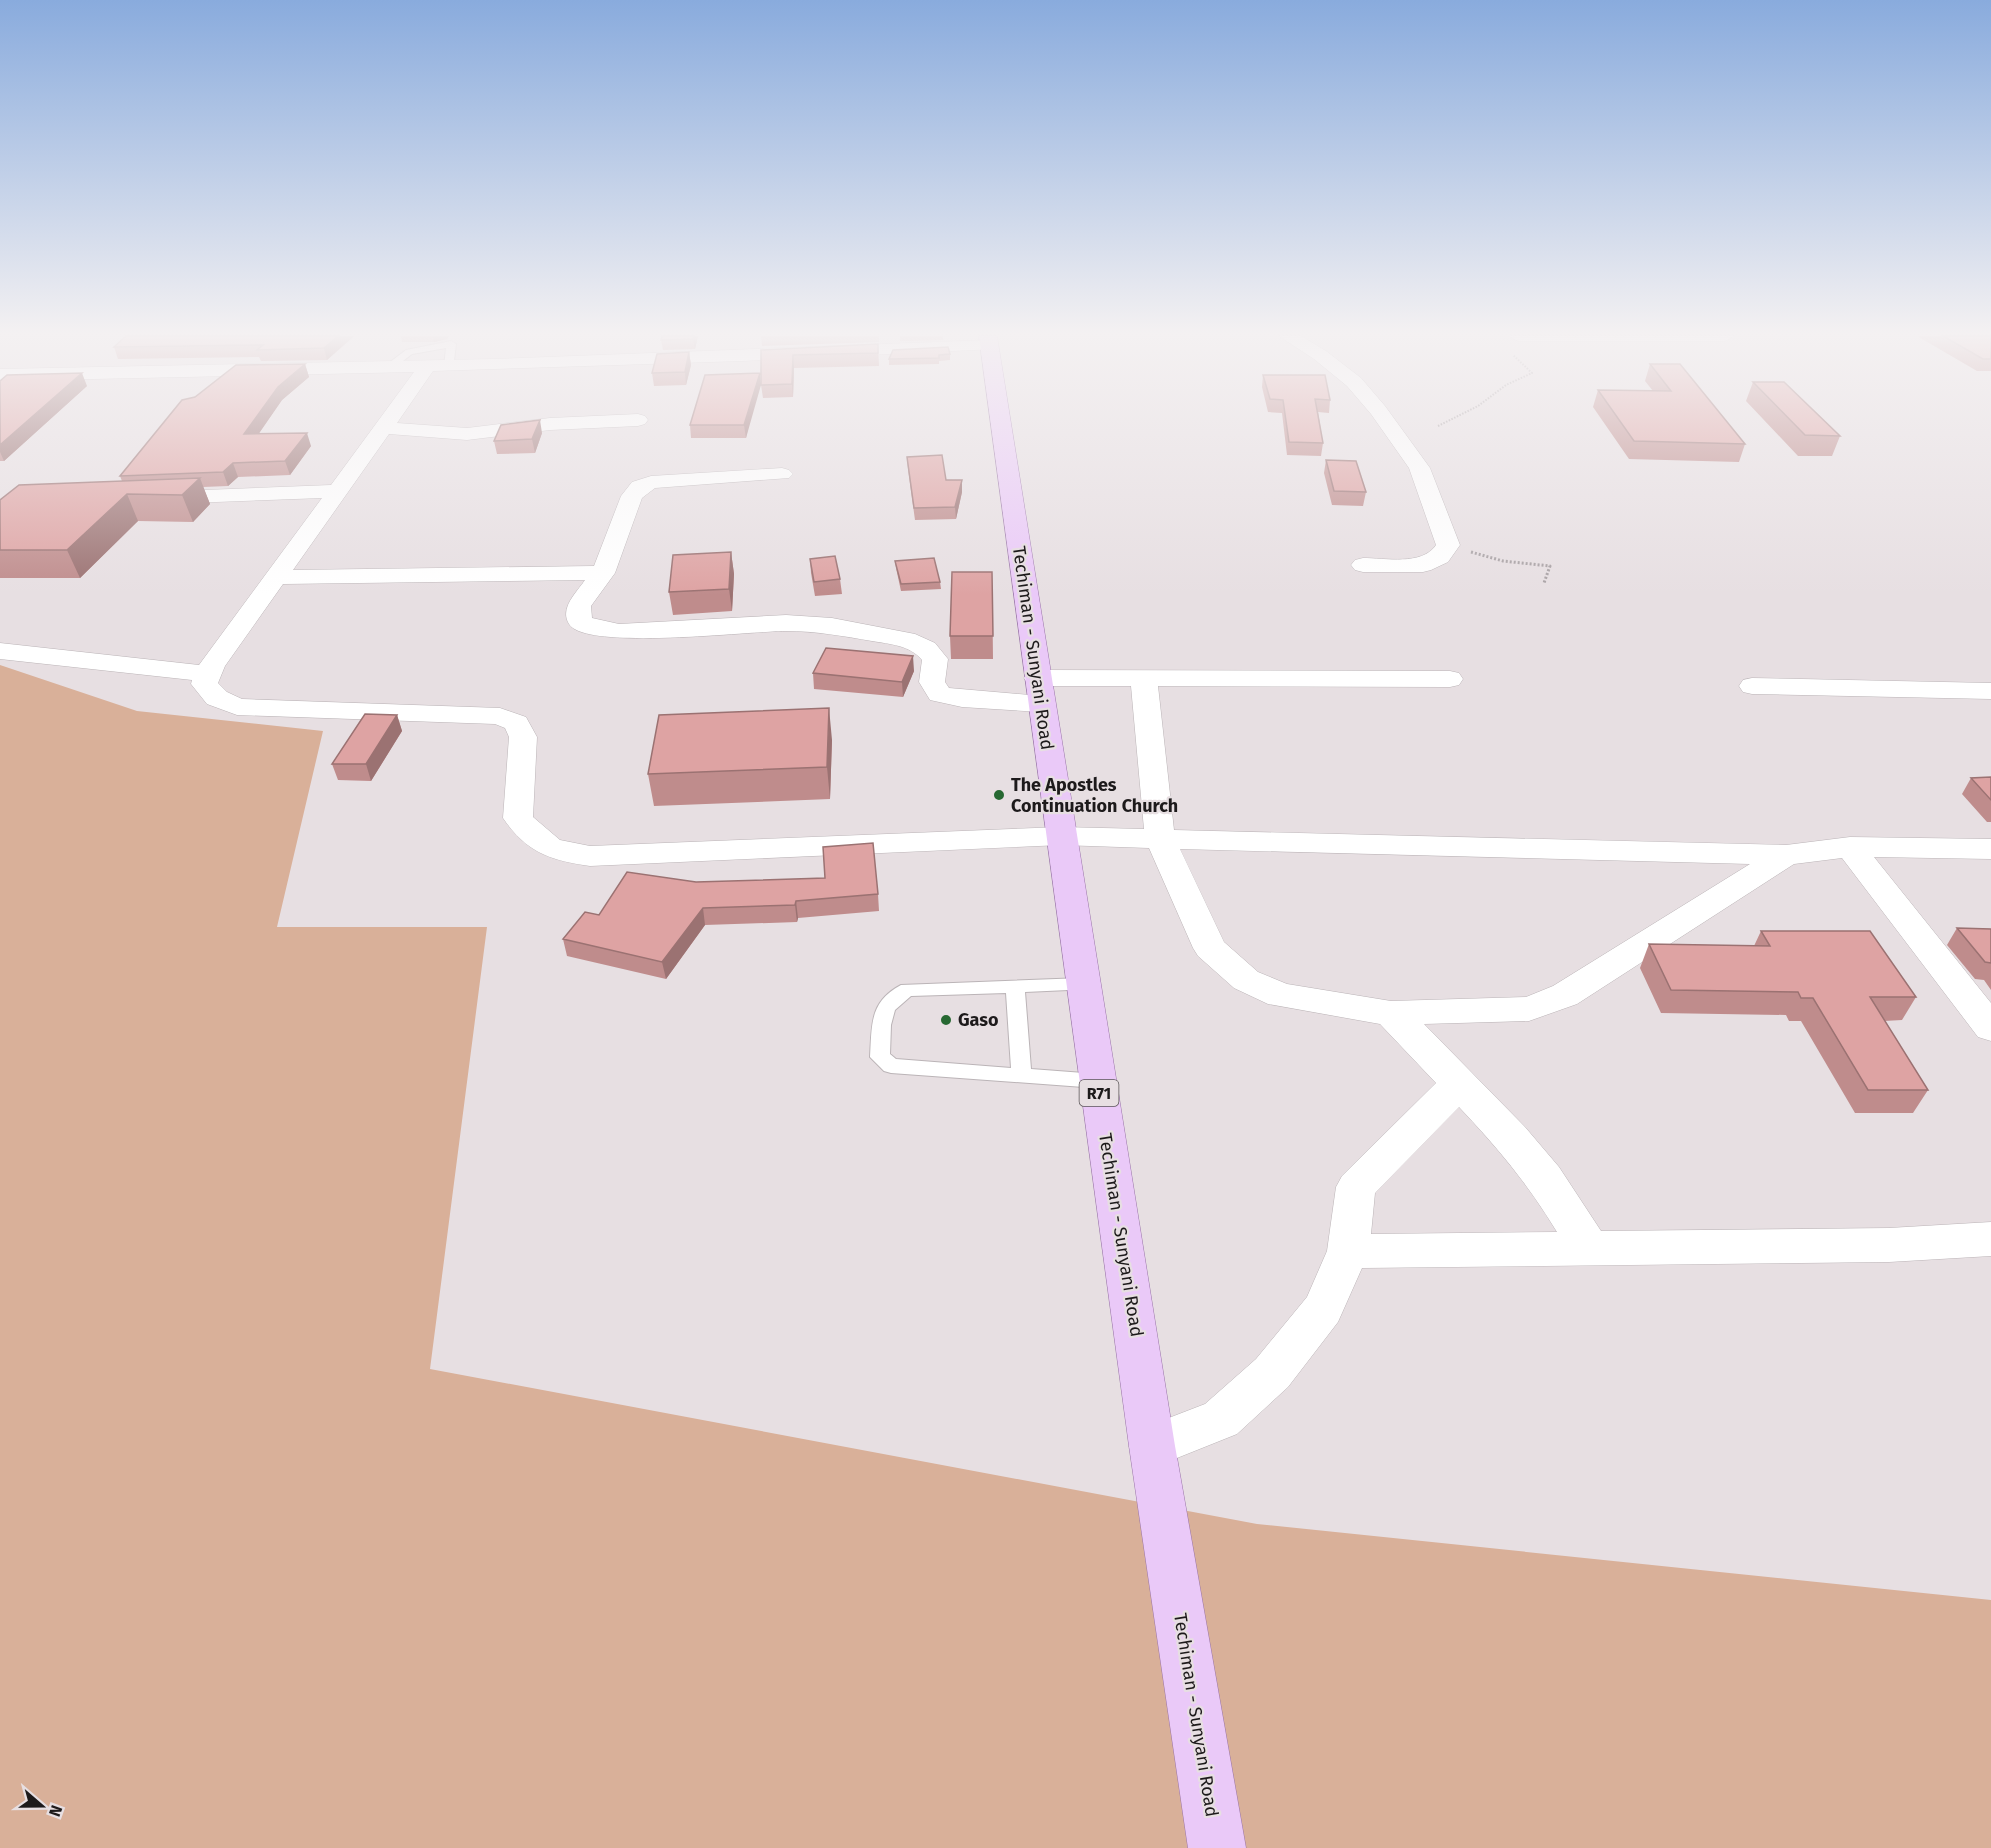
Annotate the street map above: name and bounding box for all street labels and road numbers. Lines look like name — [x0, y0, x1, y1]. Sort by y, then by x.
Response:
street label: Techiman - Sunyani Road — [1008, 545, 1058, 751]
road number: R71 — [1080, 1080, 1118, 1106]
street label: Techiman - Sunyani Road — [1094, 1132, 1148, 1338]
street label: Techiman - Sunyani Road — [1169, 1612, 1223, 1818]

